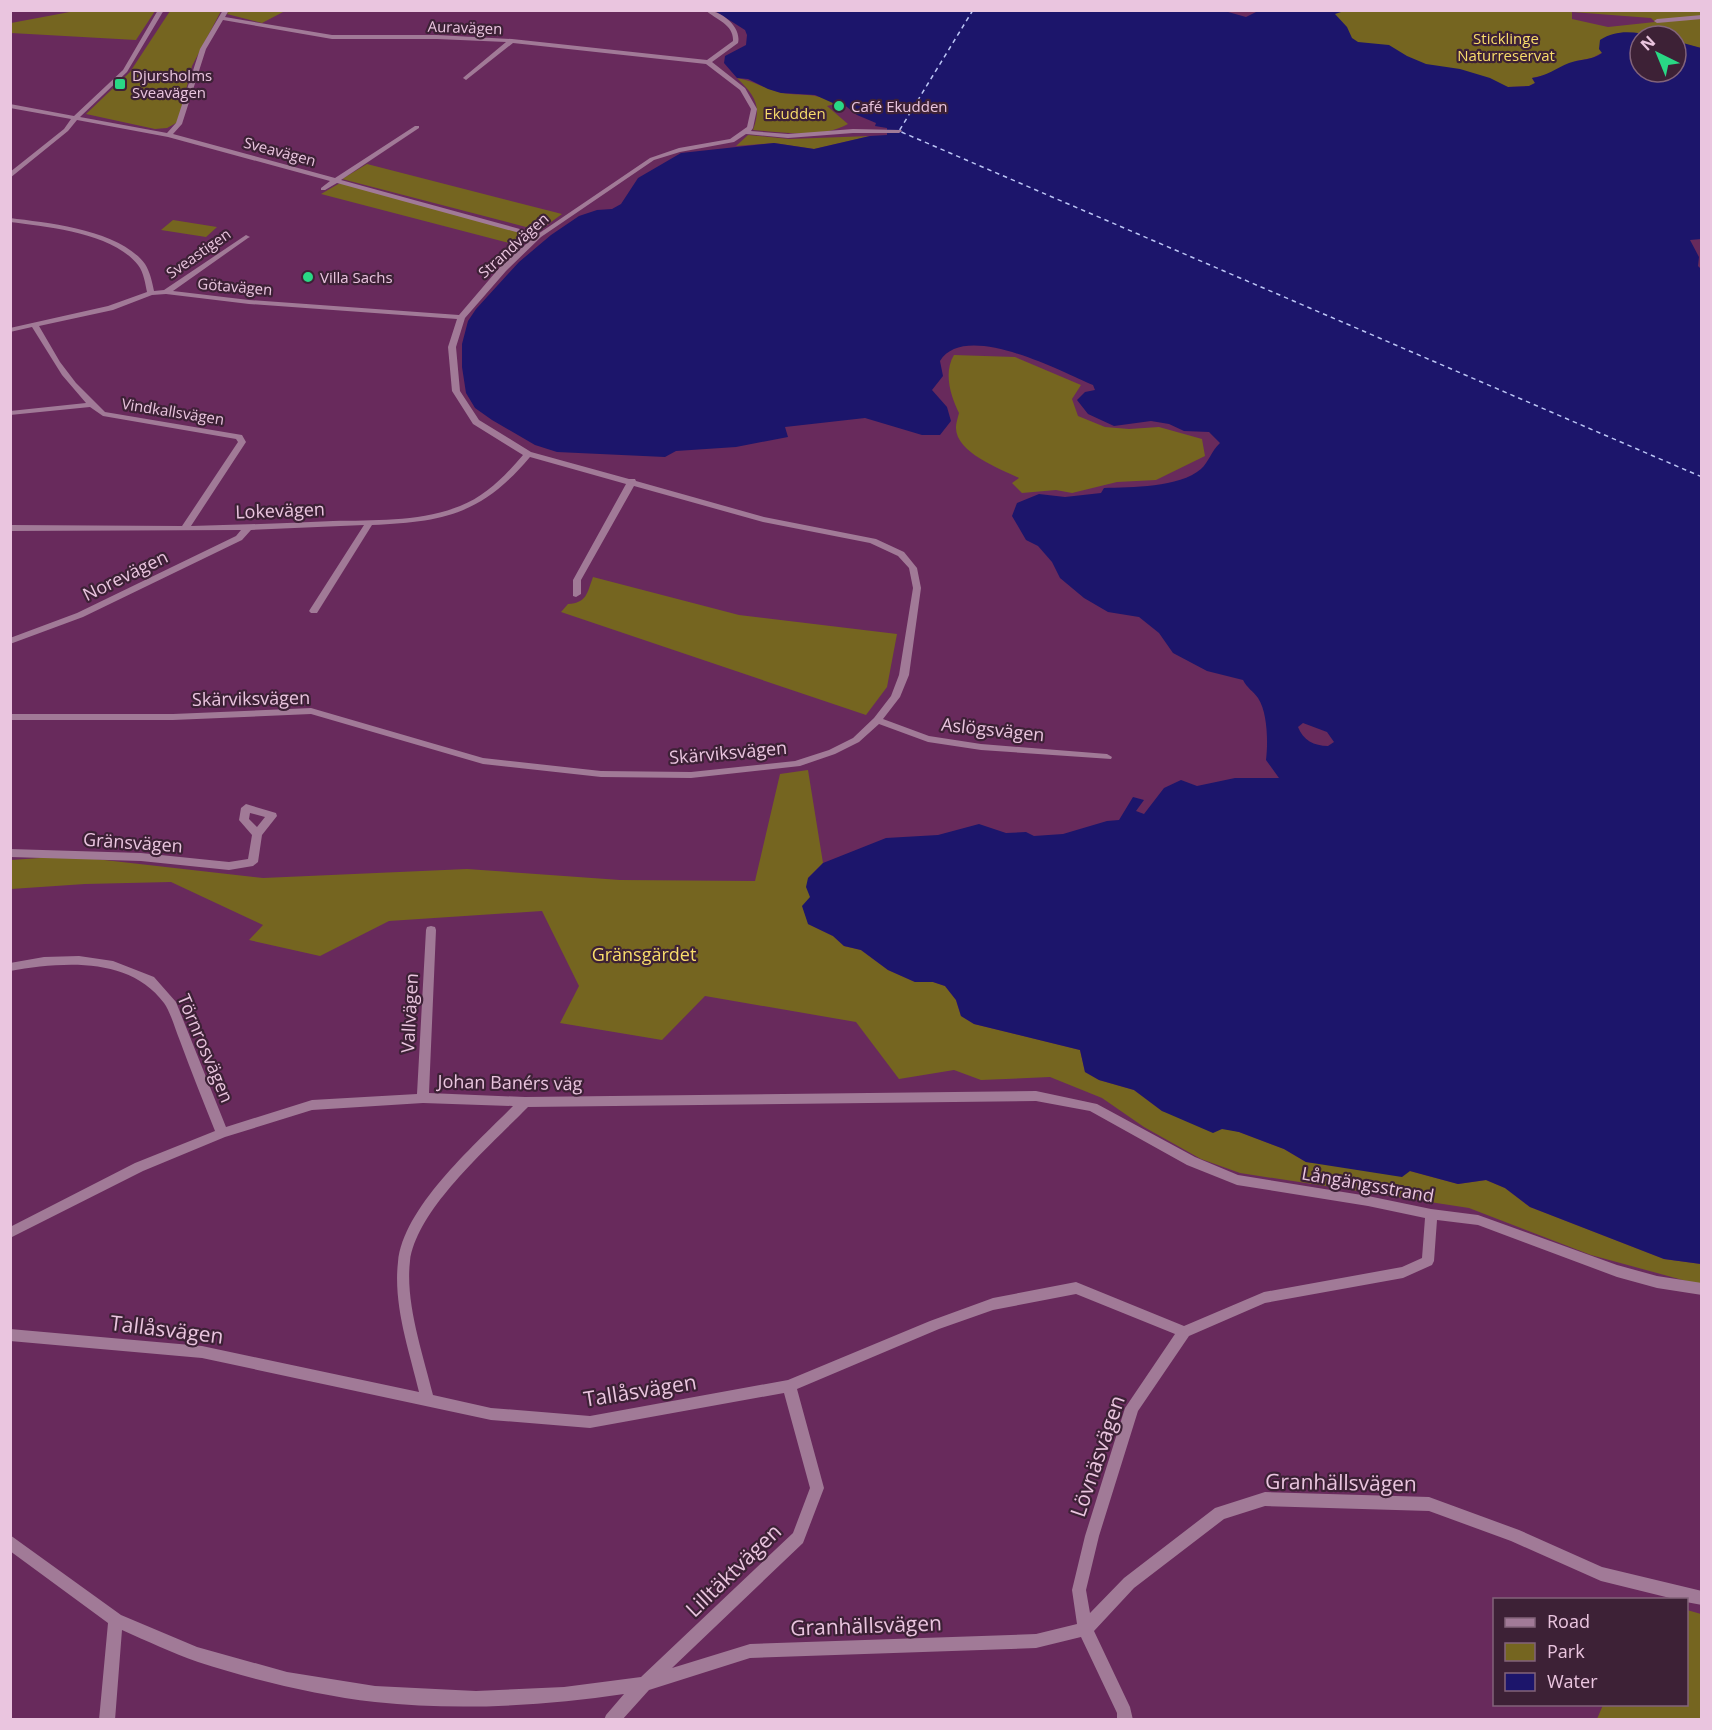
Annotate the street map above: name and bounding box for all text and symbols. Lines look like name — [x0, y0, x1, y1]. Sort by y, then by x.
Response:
street label: Auravägen — [427, 16, 503, 38]
north arrow — [1628, 24, 1688, 84]
park label: Sticklinge Naturreservat — [1457, 28, 1555, 65]
text: N — [1636, 31, 1660, 56]
place label: Djursholms Sveavägen — [132, 65, 212, 102]
marker: Djursholms Sveavägen — [113, 77, 127, 91]
place label: Café Ekudden — [851, 96, 948, 116]
marker: Café Ekudden — [832, 99, 846, 113]
park label: Ekudden — [764, 103, 826, 123]
street label: Sveavägen — [242, 132, 318, 170]
street label: Strandvägen — [474, 208, 552, 282]
street label: Sveastigen — [162, 223, 234, 283]
place label: Villa Sachs — [320, 267, 393, 287]
marker: Villa Sachs — [301, 270, 315, 284]
street label: Götavägen — [197, 273, 273, 299]
street label: Vindkallsvägen — [120, 393, 226, 429]
street label: Lokevägen — [235, 496, 325, 524]
street label: Norevägen — [79, 544, 171, 606]
street label: Skärviksvägen — [192, 685, 310, 711]
street label: Aslögsvägen — [940, 712, 1046, 746]
street label: Skärviksvägen — [668, 735, 788, 769]
street label: Gränsvägen — [82, 827, 184, 857]
park label: Gränsgärdet — [592, 942, 696, 966]
street label: Vallvägen — [395, 973, 423, 1053]
street label: Törnrosvägen — [172, 990, 240, 1106]
street label: Johan Banérs väg — [436, 1069, 583, 1095]
street label: Långängsstrand — [1300, 1161, 1436, 1207]
street label: Tallåsvägen — [109, 1308, 225, 1350]
street label: Tallåsvägen — [582, 1367, 698, 1413]
street label: Lövnäsvägen — [1063, 1391, 1131, 1521]
street label: Granhällsvägen — [1265, 1467, 1417, 1497]
street label: Lilltäktvägen — [679, 1517, 787, 1623]
legend — [1493, 1598, 1688, 1706]
street label: Granhällsvägen — [790, 1608, 942, 1642]
text: Road — [1547, 1609, 1590, 1633]
text: Park — [1547, 1639, 1585, 1663]
text: Water — [1547, 1669, 1598, 1693]

